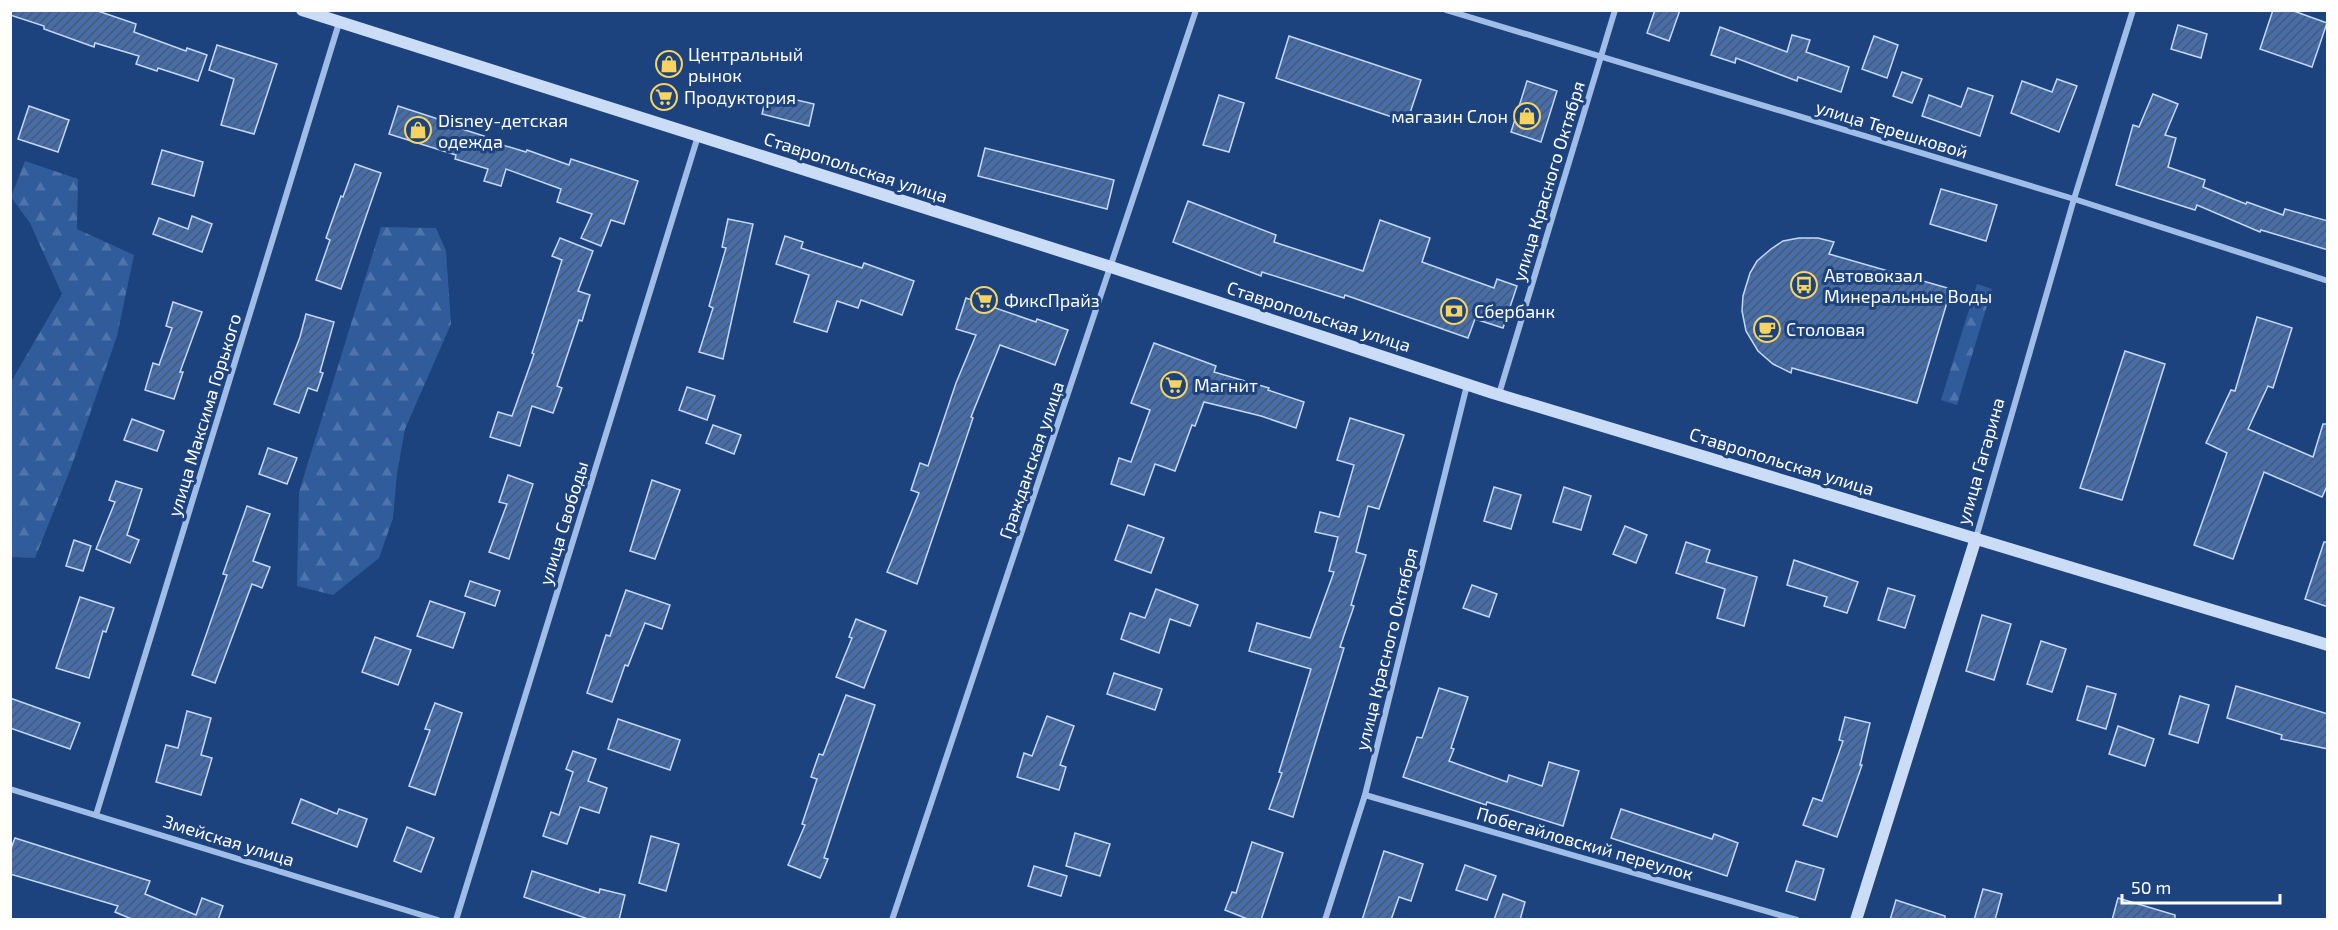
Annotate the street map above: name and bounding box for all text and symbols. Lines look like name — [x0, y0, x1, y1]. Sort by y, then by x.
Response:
place label: Центральный рынок — [688, 43, 803, 86]
shop icon: Центральный рынок — [654, 49, 684, 79]
street label: улица Красного Октября — [1507, 78, 1589, 284]
supermarket icon: Продуктория — [649, 82, 679, 112]
place label: Продуктория — [684, 86, 796, 108]
street label: улица Терешковой — [1813, 95, 1971, 163]
shop icon: магазин Слон — [1512, 101, 1542, 131]
place label: магазин Слон — [1391, 105, 1508, 127]
place label: Disney-детская одежда — [438, 109, 568, 152]
shop icon: Disney-детская одежда — [403, 115, 433, 145]
street label: Ставропольская улица — [761, 127, 951, 207]
place label: Автовокзал Минеральные Воды — [1824, 264, 1992, 307]
bus stop icon: Автовокзал Минеральные Воды — [1789, 270, 1819, 300]
street label: Ставропольская улица — [1224, 276, 1414, 356]
supermarket icon: ФиксПрайз — [969, 285, 999, 315]
place label: ФиксПрайз — [1004, 289, 1100, 311]
bank icon: Сбербанк — [1439, 296, 1469, 326]
place label: Сбербанк — [1474, 300, 1556, 322]
street label: улица Максима Горького — [163, 311, 245, 519]
cafe icon: Столовая — [1752, 314, 1782, 344]
place label: Столовая — [1786, 318, 1865, 340]
supermarket icon: Магнит — [1159, 370, 1189, 400]
place label: Магнит — [1194, 374, 1258, 396]
street label: Гражданская улица — [994, 378, 1068, 542]
street label: улица Гагарина — [1951, 395, 2009, 527]
street label: Ставропольская улица — [1687, 422, 1877, 500]
street label: улица Свободы — [534, 458, 592, 588]
street label: улица Красного Октября — [1350, 545, 1422, 753]
street label: Побегайловский переулок — [1474, 801, 1696, 885]
street label: Змейская улица — [161, 810, 297, 870]
scale bar — [2122, 867, 2280, 905]
text: 50 m — [2131, 876, 2171, 898]

